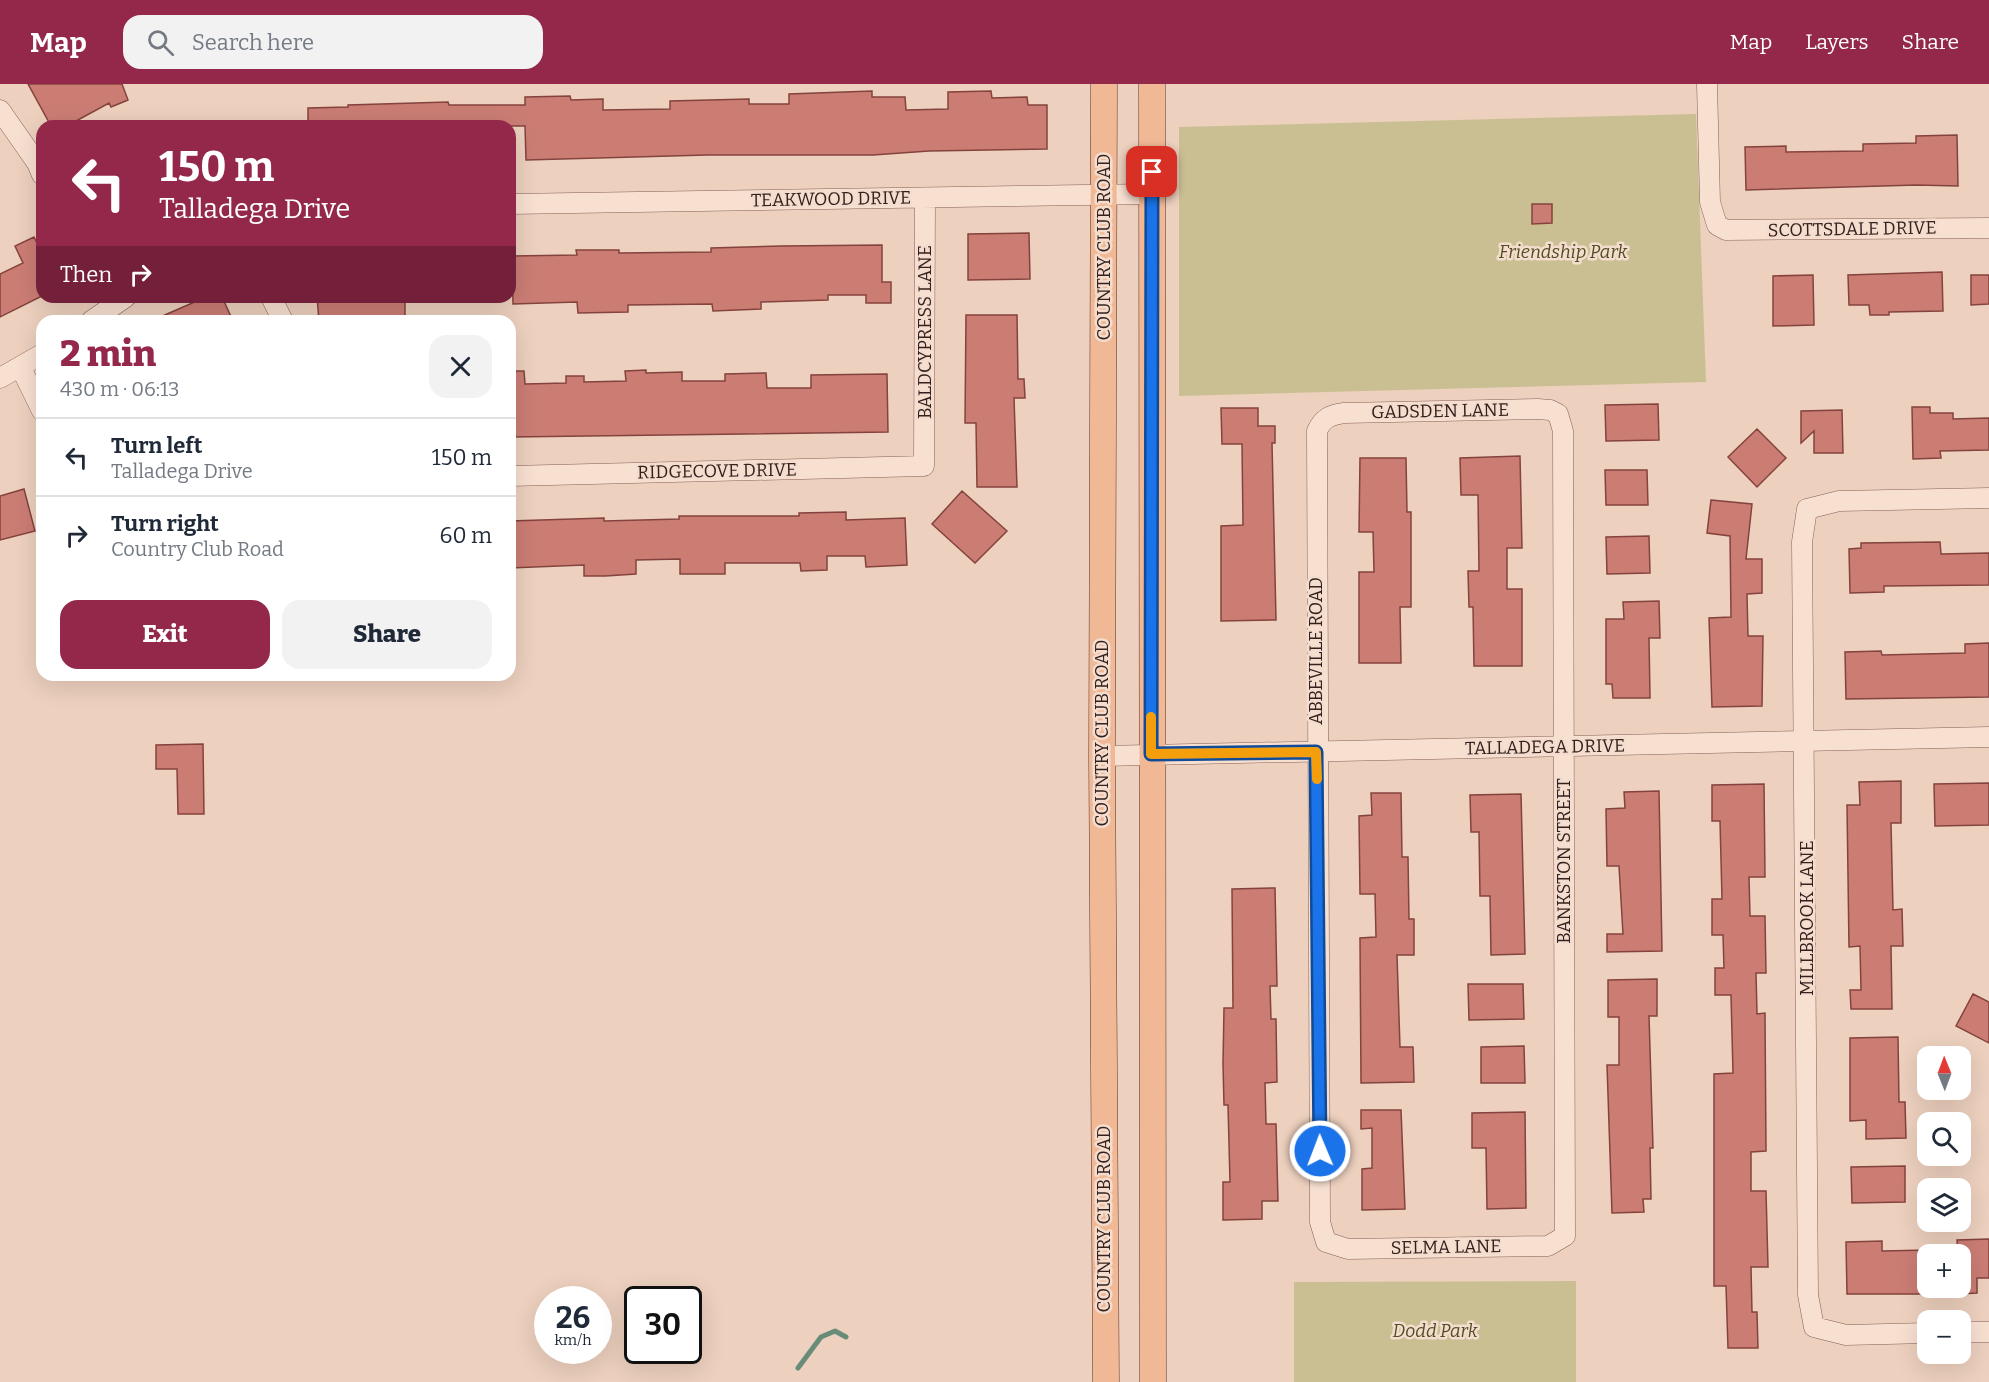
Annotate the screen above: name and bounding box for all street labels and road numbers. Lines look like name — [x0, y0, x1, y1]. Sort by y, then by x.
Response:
street label: COUNTRY CLUB ROAD — [1093, 154, 1115, 340]
street label: TEAKWOOD DRIVE — [751, 187, 911, 211]
street label: SCOTTSDALE DRIVE — [1767, 217, 1937, 241]
street label: BALDCYPRESS LANE — [914, 245, 936, 419]
street label: GADSDEN LANE — [1371, 399, 1509, 423]
street label: RIDGECOVE DRIVE — [637, 459, 797, 483]
street label: ABBEVILLE ROAD — [1305, 577, 1327, 725]
street label: COUNTRY CLUB ROAD — [1091, 640, 1113, 826]
street label: TALLADEGA DRIVE — [1465, 735, 1625, 759]
street label: BANKSTON STREET — [1553, 778, 1575, 944]
street label: MILLBROOK LANE — [1796, 840, 1818, 996]
street label: COUNTRY CLUB ROAD — [1093, 1126, 1115, 1312]
street label: SELMA LANE — [1390, 1235, 1502, 1259]

